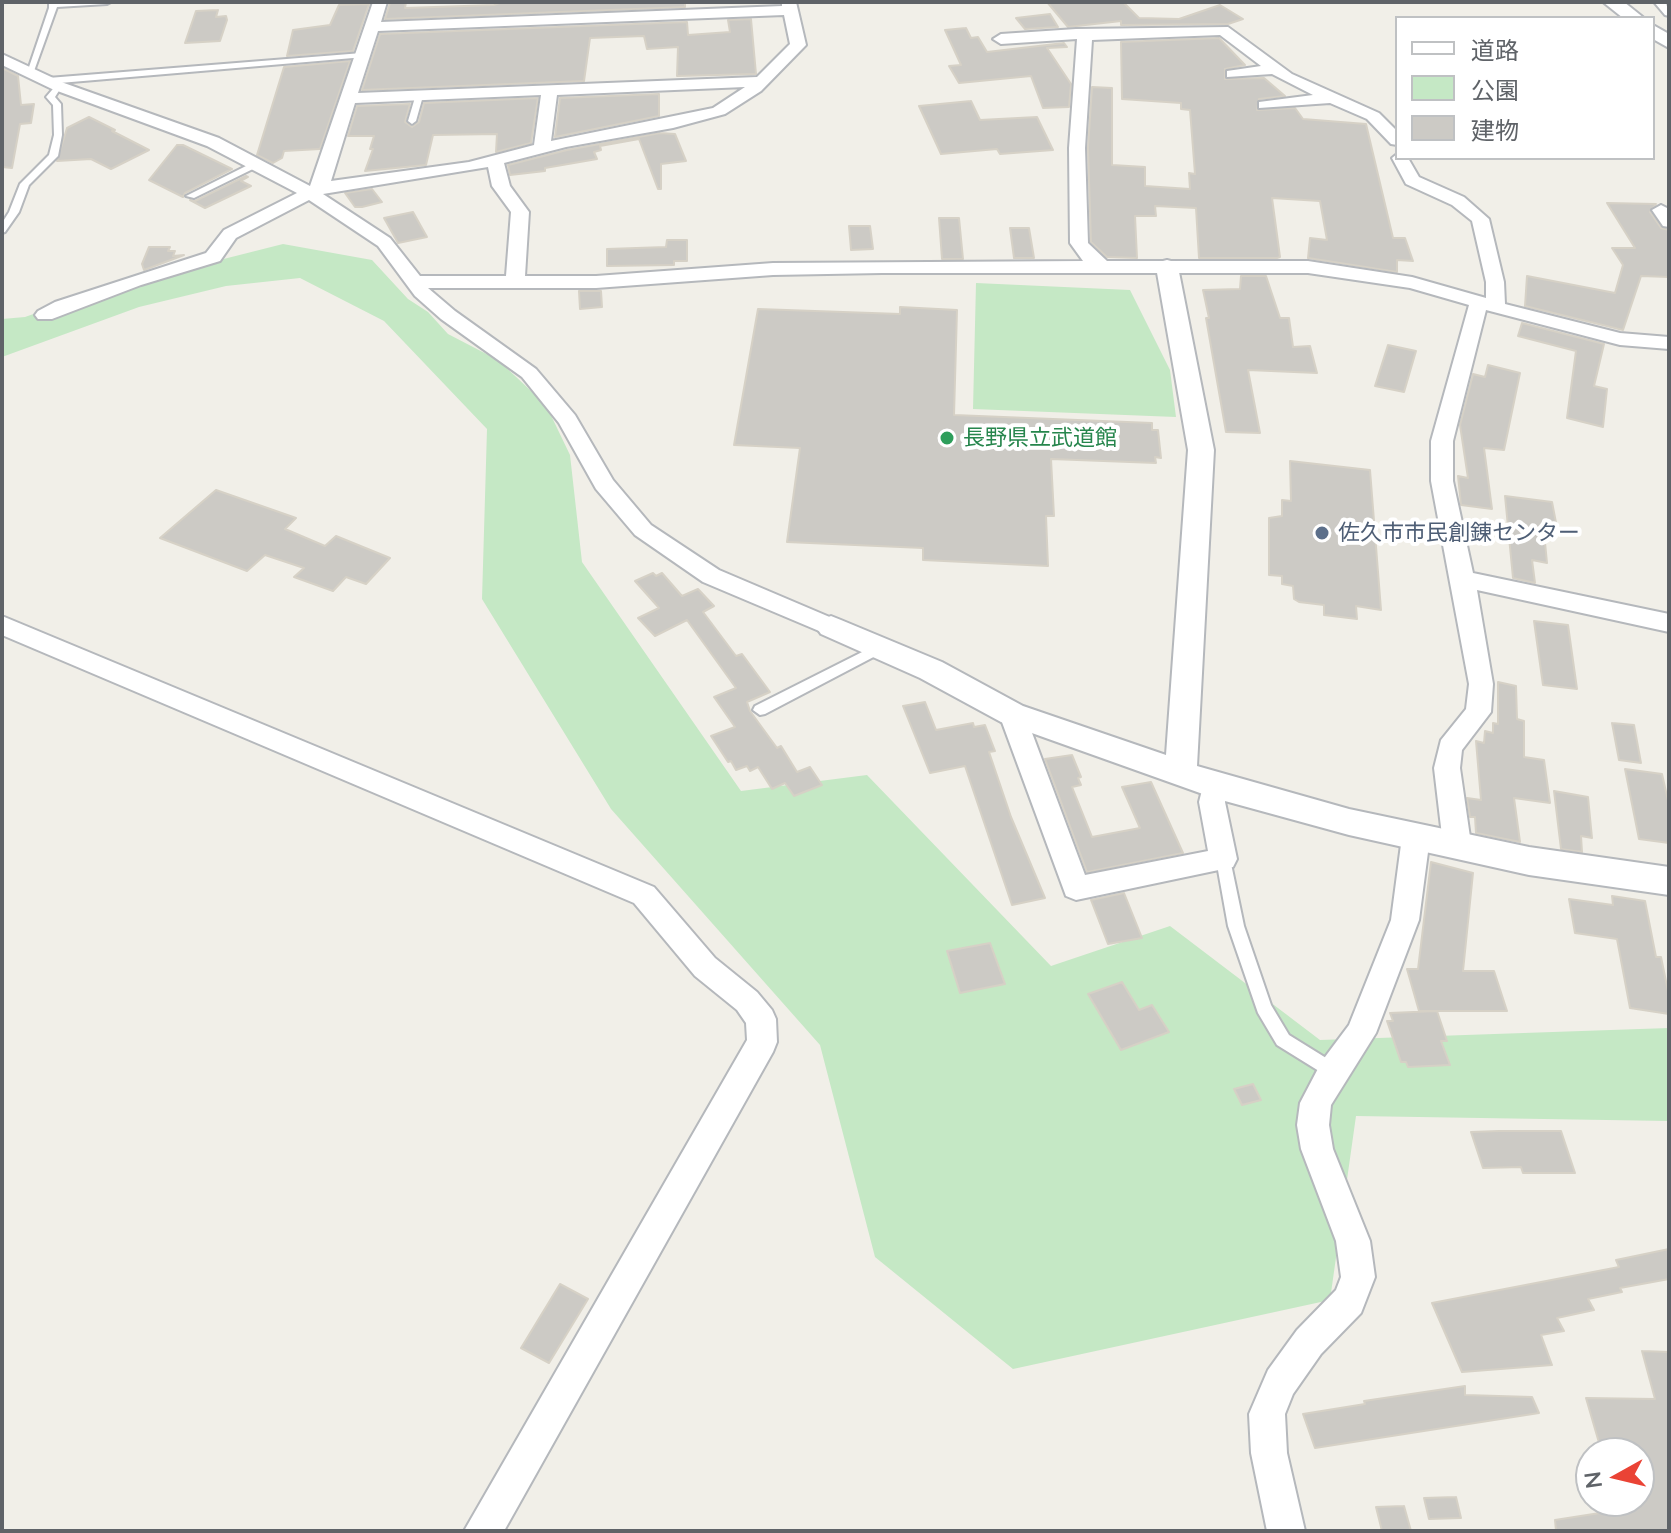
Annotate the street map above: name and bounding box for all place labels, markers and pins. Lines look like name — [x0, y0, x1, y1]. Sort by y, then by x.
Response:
place label: 長野県立武道館 — [963, 425, 1117, 451]
marker: 長野県立武道館 — [938, 429, 956, 447]
place label: 佐久市市民創錬センター — [1338, 520, 1580, 546]
marker: 佐久市市民創錬センター — [1313, 524, 1331, 542]

